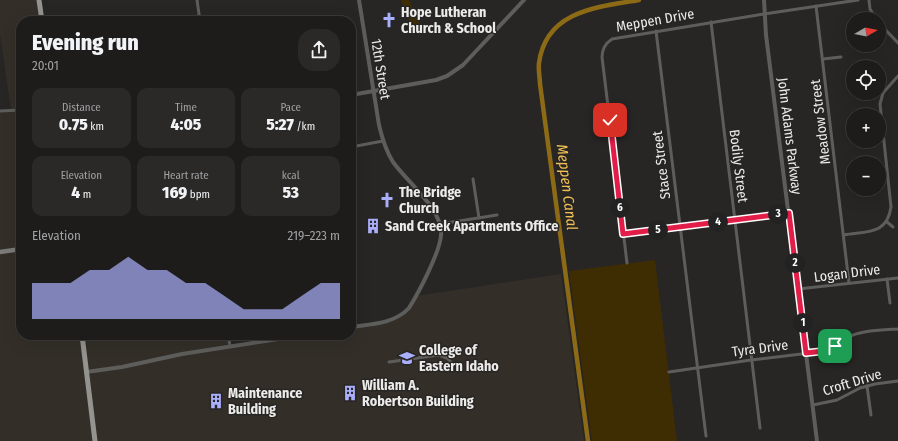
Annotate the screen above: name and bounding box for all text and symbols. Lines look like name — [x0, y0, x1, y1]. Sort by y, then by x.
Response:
place label: Hope Lutheran Church & School — [401, 4, 496, 37]
street label: Meppen Drive — [615, 5, 696, 36]
church icon: Hope Lutheran Church & School — [380, 11, 398, 29]
north arrow — [846, 12, 886, 52]
map controls — [846, 12, 886, 196]
text: Evening run — [32, 29, 139, 56]
button: share — [298, 29, 340, 71]
street label: 12th Street — [367, 37, 394, 101]
text: 20:01 — [32, 58, 59, 73]
button: locate — [846, 60, 886, 100]
street label: John Adams Parkway — [774, 77, 805, 196]
street label: Meadow Street — [807, 78, 834, 165]
text: Distance — [62, 101, 101, 114]
text: Time — [175, 101, 197, 114]
text: Pace — [280, 101, 301, 114]
pin — [593, 103, 627, 137]
button: + — [846, 108, 886, 148]
icon: check — [599, 109, 621, 131]
text: 0.75 — [59, 114, 88, 135]
text: 4:05 — [171, 114, 201, 135]
text: 5:27 — [266, 114, 294, 135]
text: km — [88, 120, 104, 133]
text: /km — [294, 120, 315, 133]
street label: Stace Street — [649, 129, 674, 200]
street label: Bodily Street — [726, 129, 751, 204]
water label: Meppen Canal — [553, 143, 581, 231]
button: − — [846, 156, 886, 196]
text: Elevation — [61, 169, 102, 182]
text: Heart rate — [163, 169, 209, 182]
text: kcal — [282, 169, 300, 182]
text: 4 — [71, 182, 80, 203]
text: 169 — [162, 182, 187, 203]
text: 53 — [282, 182, 299, 203]
place label: The Bridge Church — [399, 184, 461, 217]
text: m — [80, 188, 91, 201]
text: bpm — [187, 188, 210, 201]
church icon: The Bridge Church — [378, 191, 396, 209]
pin: 6 — [610, 198, 630, 218]
text: 6 — [617, 201, 623, 214]
pin: 3 — [768, 204, 788, 224]
text: 3 — [775, 207, 781, 220]
pin: 4 — [708, 212, 728, 232]
text: 4 — [715, 215, 721, 228]
building icon: Sand Creek Apartments Office — [364, 217, 382, 235]
place label: Sand Creek Apartments Office — [385, 218, 558, 235]
pin: 5 — [648, 220, 668, 240]
text: 5 — [655, 223, 661, 236]
text: Elevation — [32, 228, 81, 243]
text: 219–223 m — [287, 228, 340, 243]
pin: 2 — [785, 253, 805, 273]
text: 2 — [792, 256, 798, 269]
street label: Logan Drive — [813, 261, 881, 286]
pin: 1 — [793, 313, 813, 333]
text: 1 — [801, 316, 805, 329]
pin — [818, 329, 852, 363]
icon: arrive — [824, 335, 846, 357]
street label: Tyra Drive — [731, 337, 789, 360]
place label: College of Eastern Idaho — [419, 342, 499, 375]
school or university icon: College of Eastern Idaho — [398, 349, 416, 367]
street label: Croft Drive — [821, 365, 884, 399]
place label: William A. Robertson Building — [362, 377, 474, 410]
building icon: William A. Robertson Building — [341, 384, 359, 402]
place label: Maintenance Building — [228, 385, 302, 418]
building icon: Maintenance Building — [207, 392, 225, 410]

